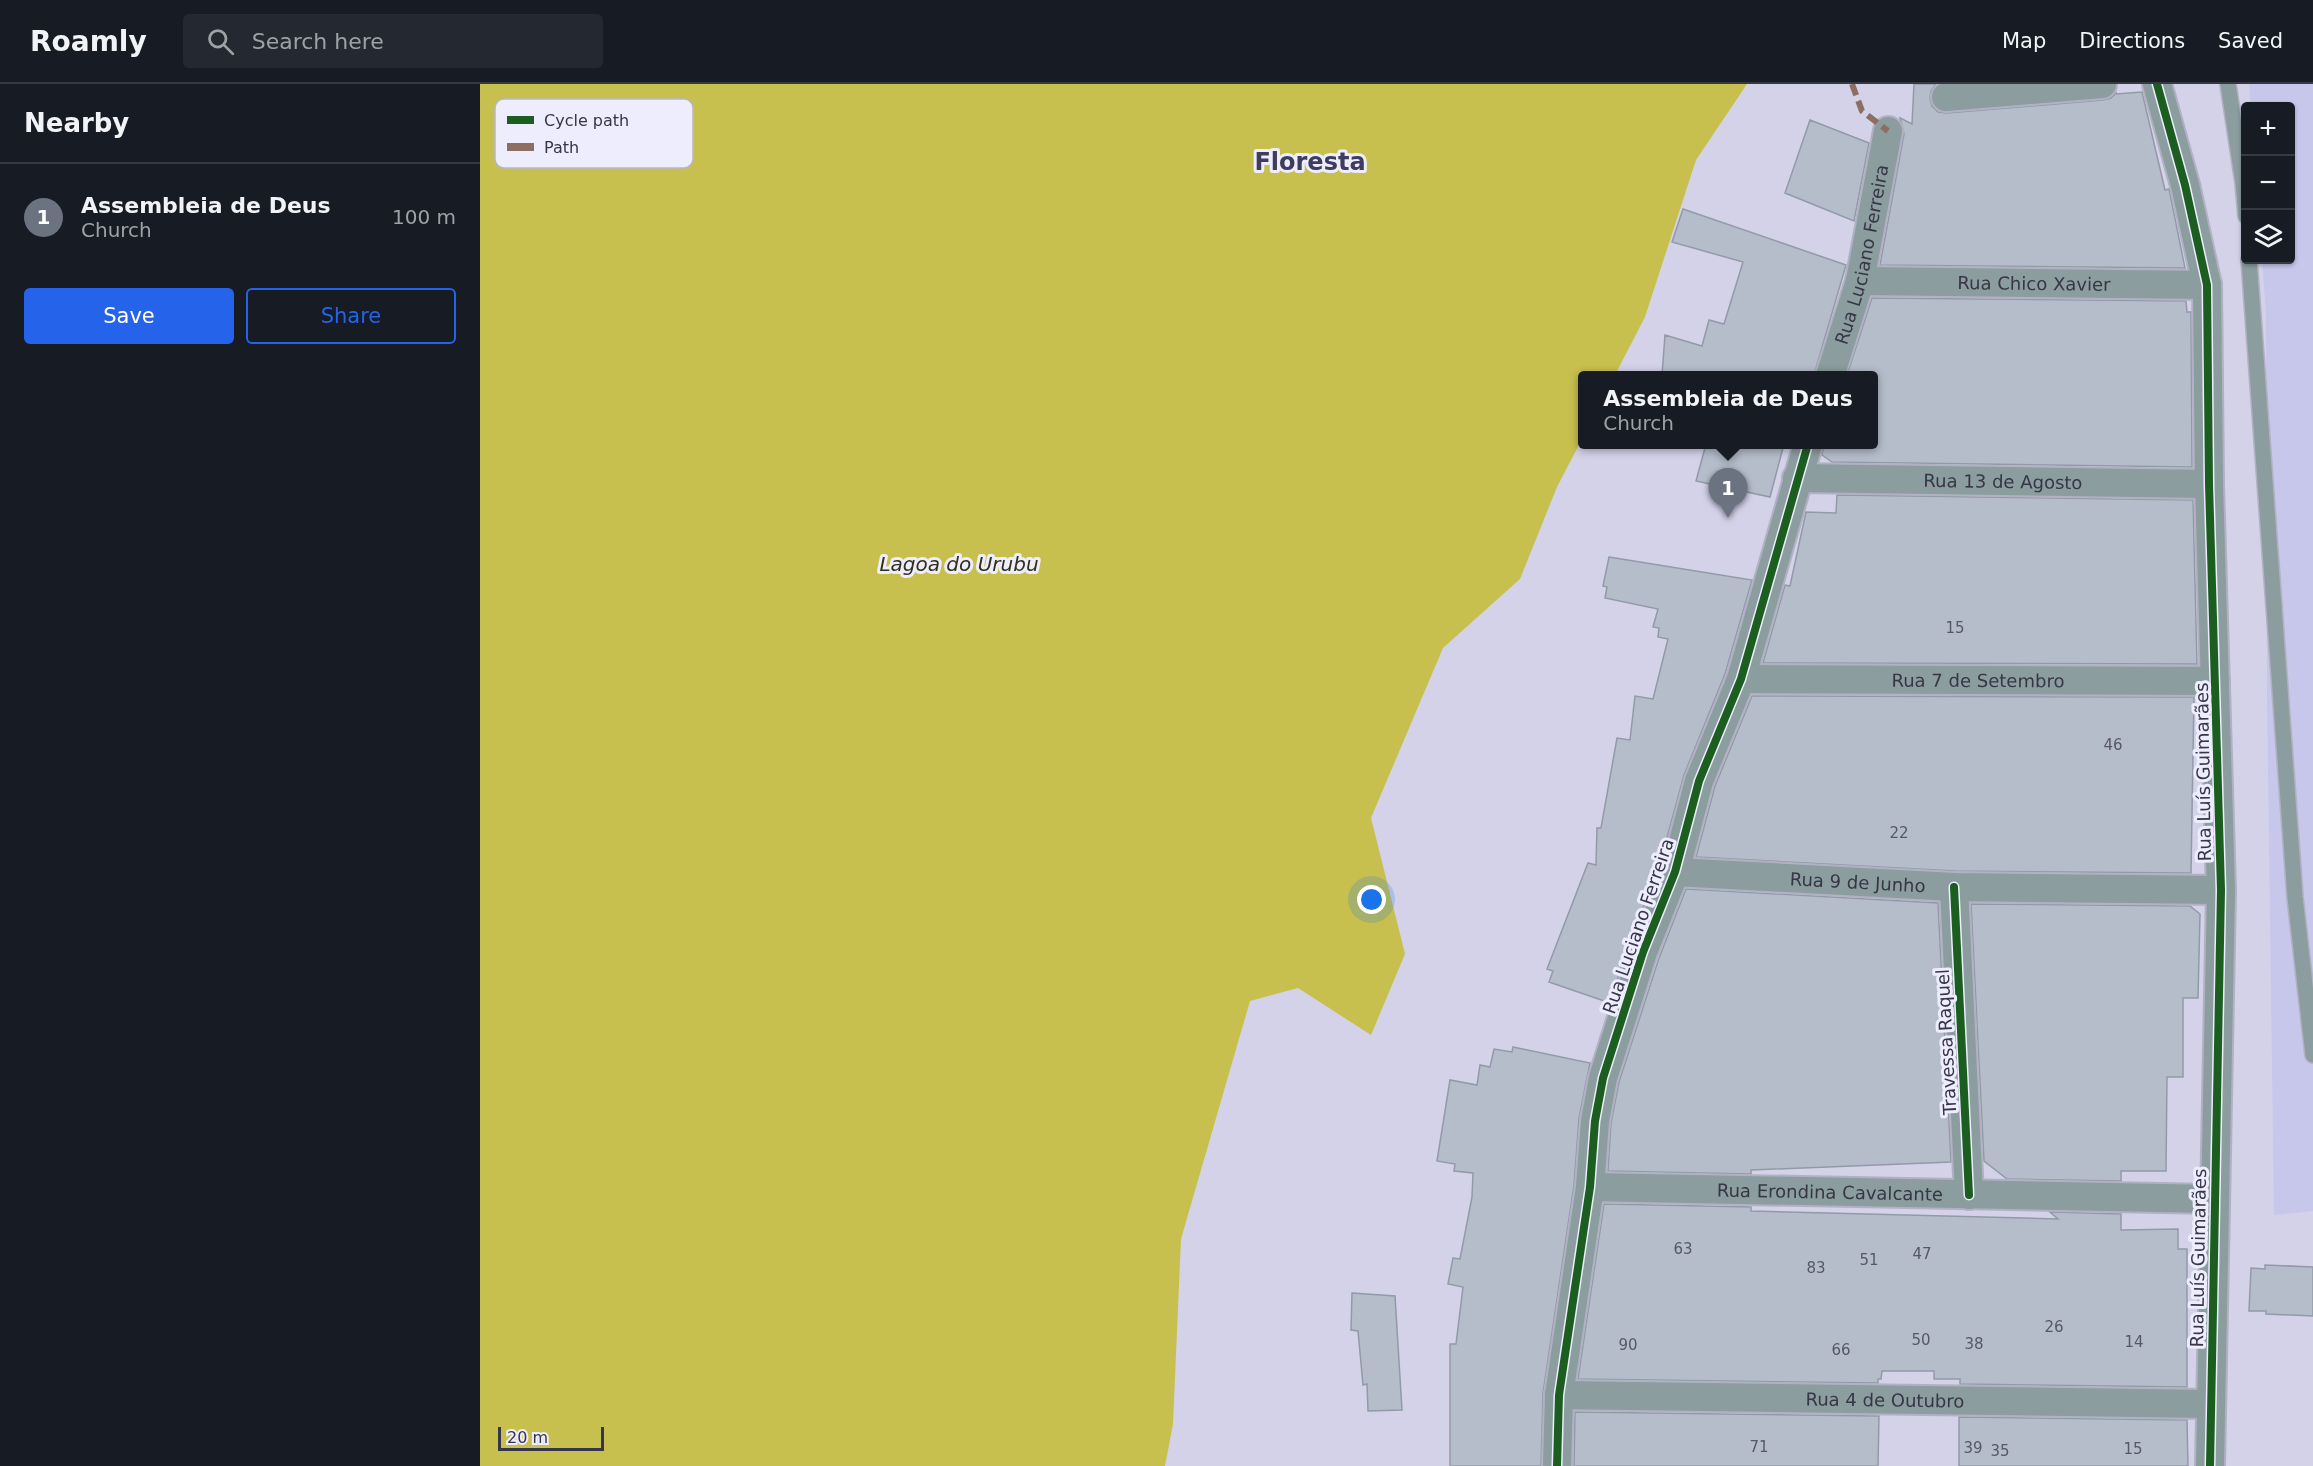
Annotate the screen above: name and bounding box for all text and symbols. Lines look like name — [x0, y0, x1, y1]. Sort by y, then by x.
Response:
search box — [183, 14, 603, 68]
text: Roamly — [30, 25, 147, 58]
icon: search — [204, 25, 237, 58]
text: Search here — [252, 29, 384, 54]
text: Map — [2002, 29, 2046, 53]
text: Directions — [2079, 29, 2185, 53]
text: Saved — [2218, 29, 2283, 53]
legend — [495, 99, 693, 168]
map controls — [2241, 102, 2295, 264]
button: + — [2241, 102, 2295, 156]
text: Nearby — [24, 108, 129, 138]
text: Cycle path — [544, 111, 629, 130]
text: Path — [544, 138, 579, 157]
district label: Floresta — [1254, 148, 1366, 176]
button: − — [2241, 156, 2295, 210]
street label: Rua Luciano Ferreira — [1830, 163, 1892, 347]
text: Assembleia de Deus — [81, 193, 331, 218]
text: 1 — [37, 205, 50, 229]
text: 100 m — [392, 205, 456, 229]
button: layers — [2241, 210, 2295, 264]
text: Church — [81, 218, 152, 242]
street label: Rua Chico Xavier — [1957, 272, 2111, 294]
button: Save — [24, 288, 234, 344]
button: Share — [246, 288, 456, 344]
popup — [1578, 371, 1878, 449]
text: Assembleia de Deus — [1603, 386, 1853, 411]
text: Church — [1603, 411, 1674, 435]
pin: 1 — [1708, 468, 1748, 518]
street label: Rua 13 de Agosto — [1923, 469, 2083, 493]
water label: Lagoa do Urubu — [879, 552, 1039, 576]
house number: 15 — [1945, 619, 1965, 637]
street label: Rua 7 de Setembro — [1891, 669, 2065, 691]
street label: Rua Luís Guimarães — [2191, 682, 2215, 862]
house number: 46 — [2103, 736, 2123, 754]
house number: 22 — [1889, 824, 1909, 842]
street label: Rua Luciano Ferreira — [1598, 836, 1678, 1016]
street label: Rua 9 de Junho — [1789, 868, 1926, 896]
your location — [1357, 885, 1386, 914]
street label: Travessa Raquel — [1932, 969, 1960, 1116]
street label: Rua Luís Guimarães — [2186, 1168, 2210, 1348]
street label: Rua Erondina Cavalcante — [1717, 1179, 1943, 1204]
house number: 63 — [1673, 1240, 1693, 1258]
house number: 47 — [1912, 1245, 1932, 1263]
house number: 51 — [1859, 1251, 1879, 1269]
house number: 83 — [1806, 1259, 1826, 1277]
house number: 26 — [2044, 1318, 2064, 1336]
house number: 50 — [1911, 1331, 1931, 1349]
house number: 14 — [2124, 1333, 2144, 1351]
house number: 38 — [1964, 1335, 1984, 1353]
house number: 90 — [1618, 1336, 1638, 1354]
house number: 66 — [1831, 1341, 1851, 1359]
street label: Rua 4 de Outubro — [1805, 1388, 1965, 1411]
scale bar — [498, 1424, 604, 1452]
text: 20 m — [507, 1428, 548, 1447]
house number: 71 — [1749, 1438, 1769, 1456]
house number: 39 — [1963, 1439, 1983, 1457]
house number: 15 — [2123, 1440, 2143, 1458]
house number: 35 — [1990, 1442, 2010, 1460]

